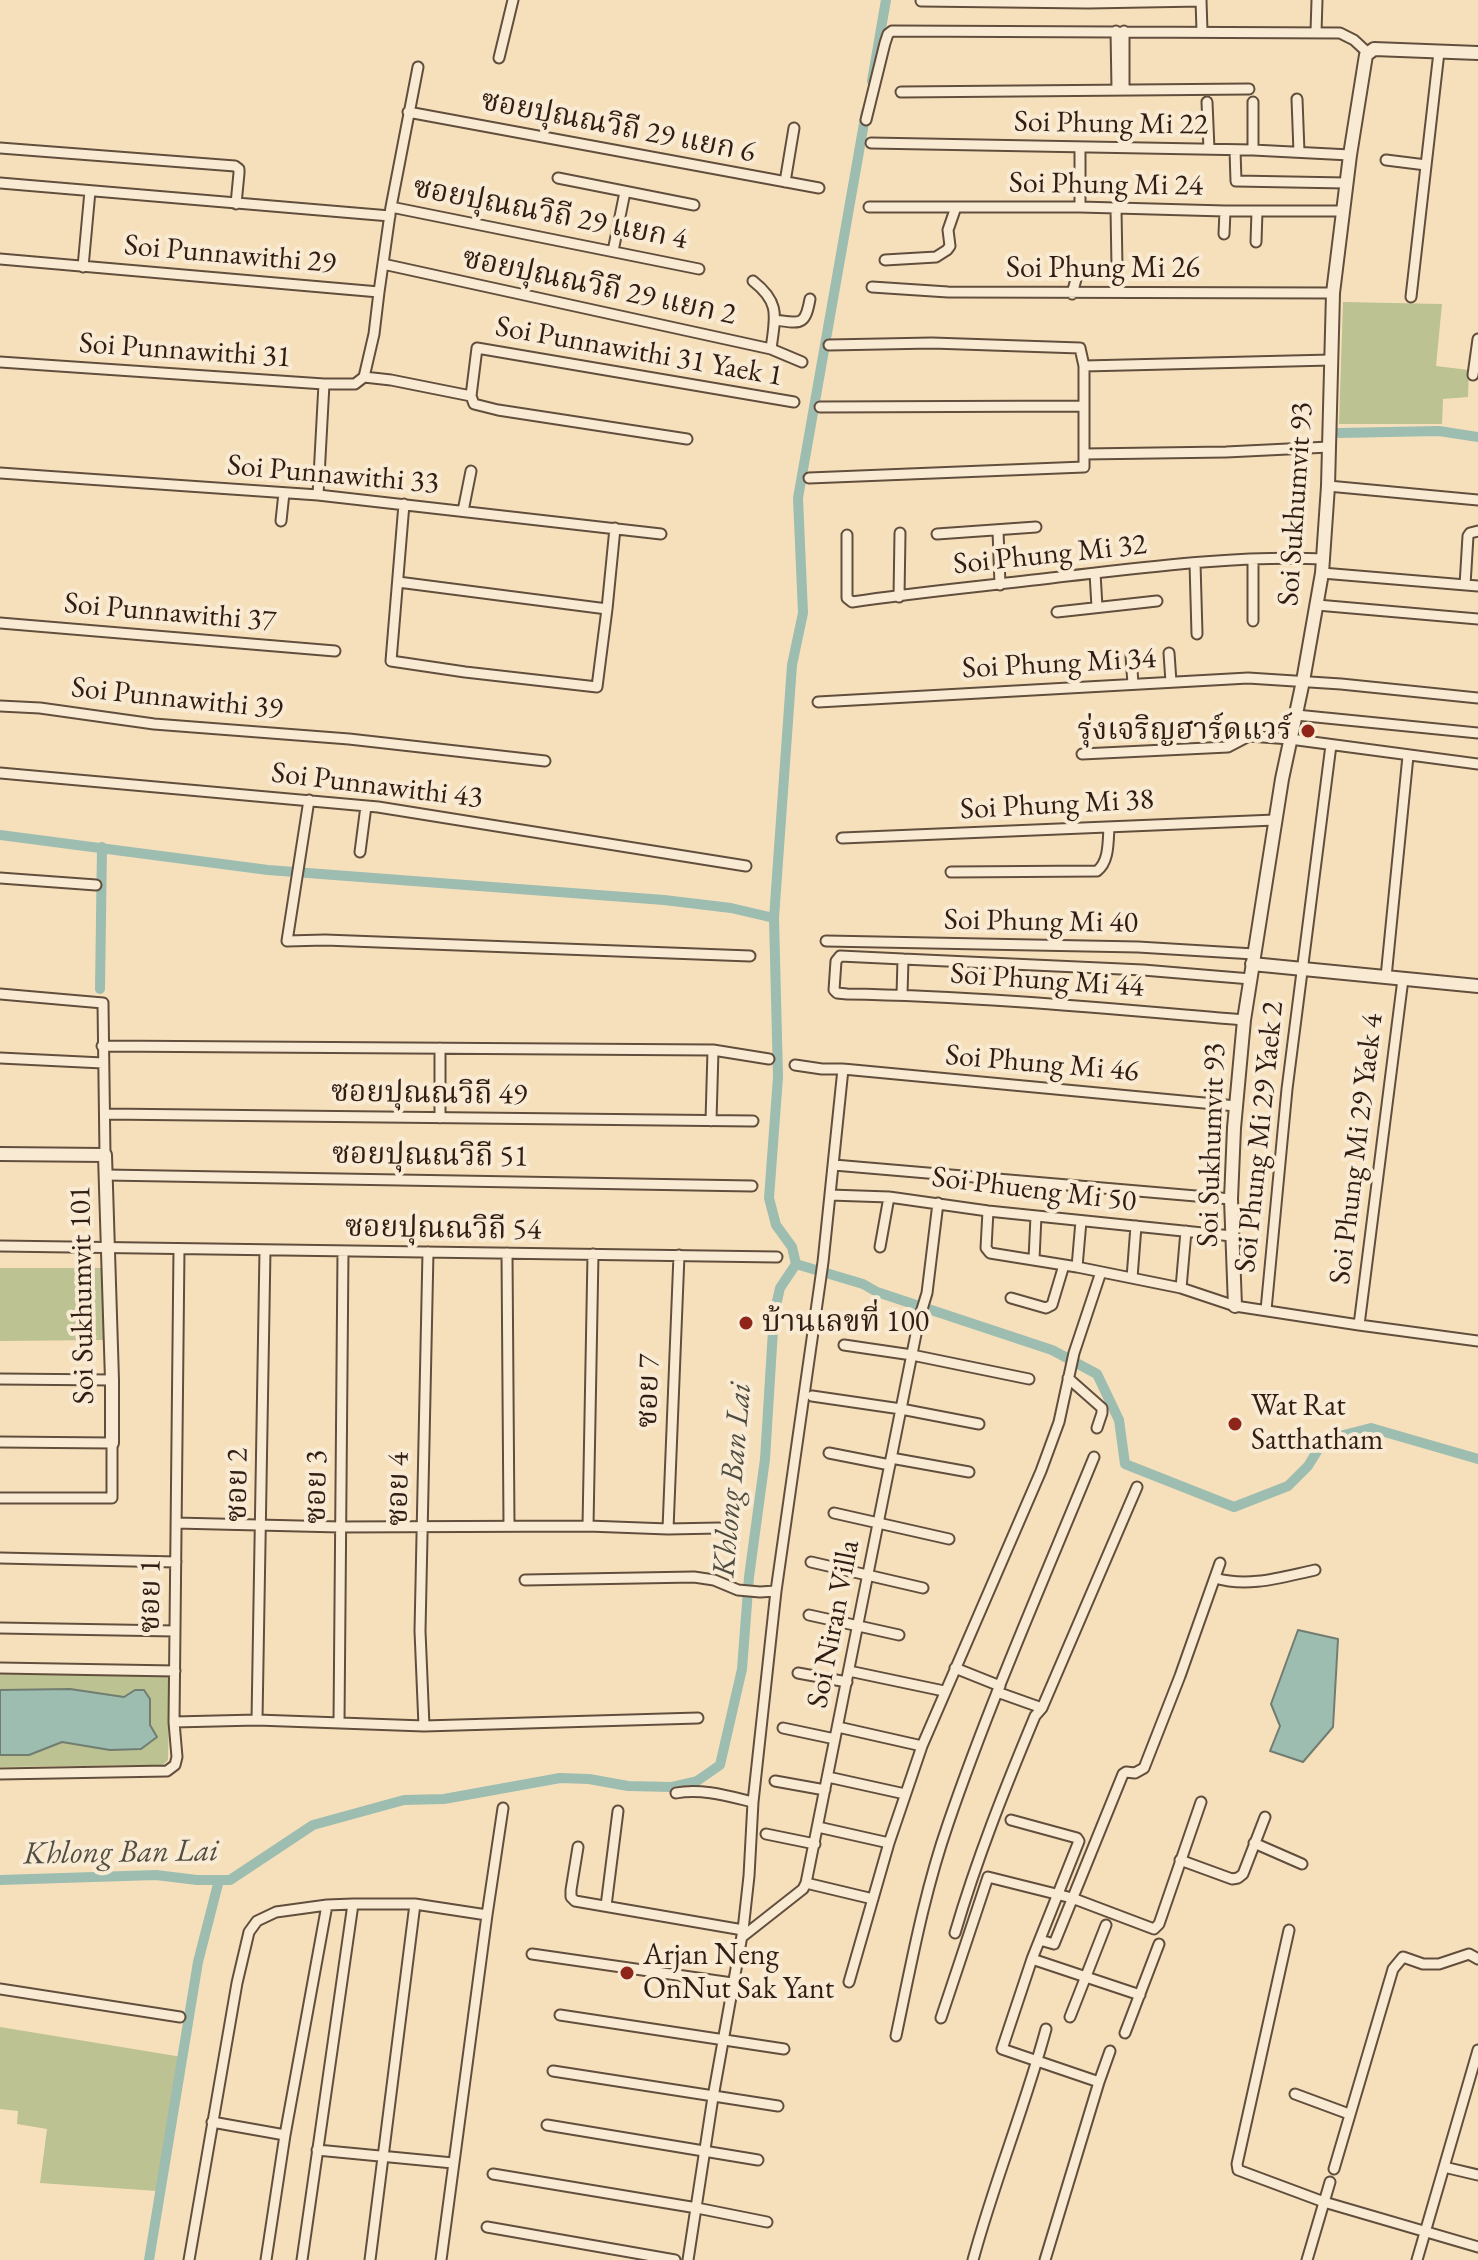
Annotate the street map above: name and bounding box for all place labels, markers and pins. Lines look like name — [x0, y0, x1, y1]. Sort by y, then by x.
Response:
place label: รุ่งเจริญฮาร์ดแวร์ — [1077, 713, 1292, 749]
marker: รุ่งเจริญฮาร์ดแวร์ — [1299, 722, 1317, 740]
place label: บ้านเลขที่ 100 — [762, 1305, 929, 1341]
marker: บ้านเลขที่ 100 — [737, 1314, 755, 1332]
place label: Wat Rat Satthatham — [1251, 1389, 1383, 1460]
marker: Wat Rat Satthatham — [1226, 1415, 1244, 1433]
place label: Arjan Neng OnNut Sak Yant — [643, 1938, 834, 2008]
marker: Arjan Neng OnNut Sak Yant — [618, 1964, 636, 1982]

